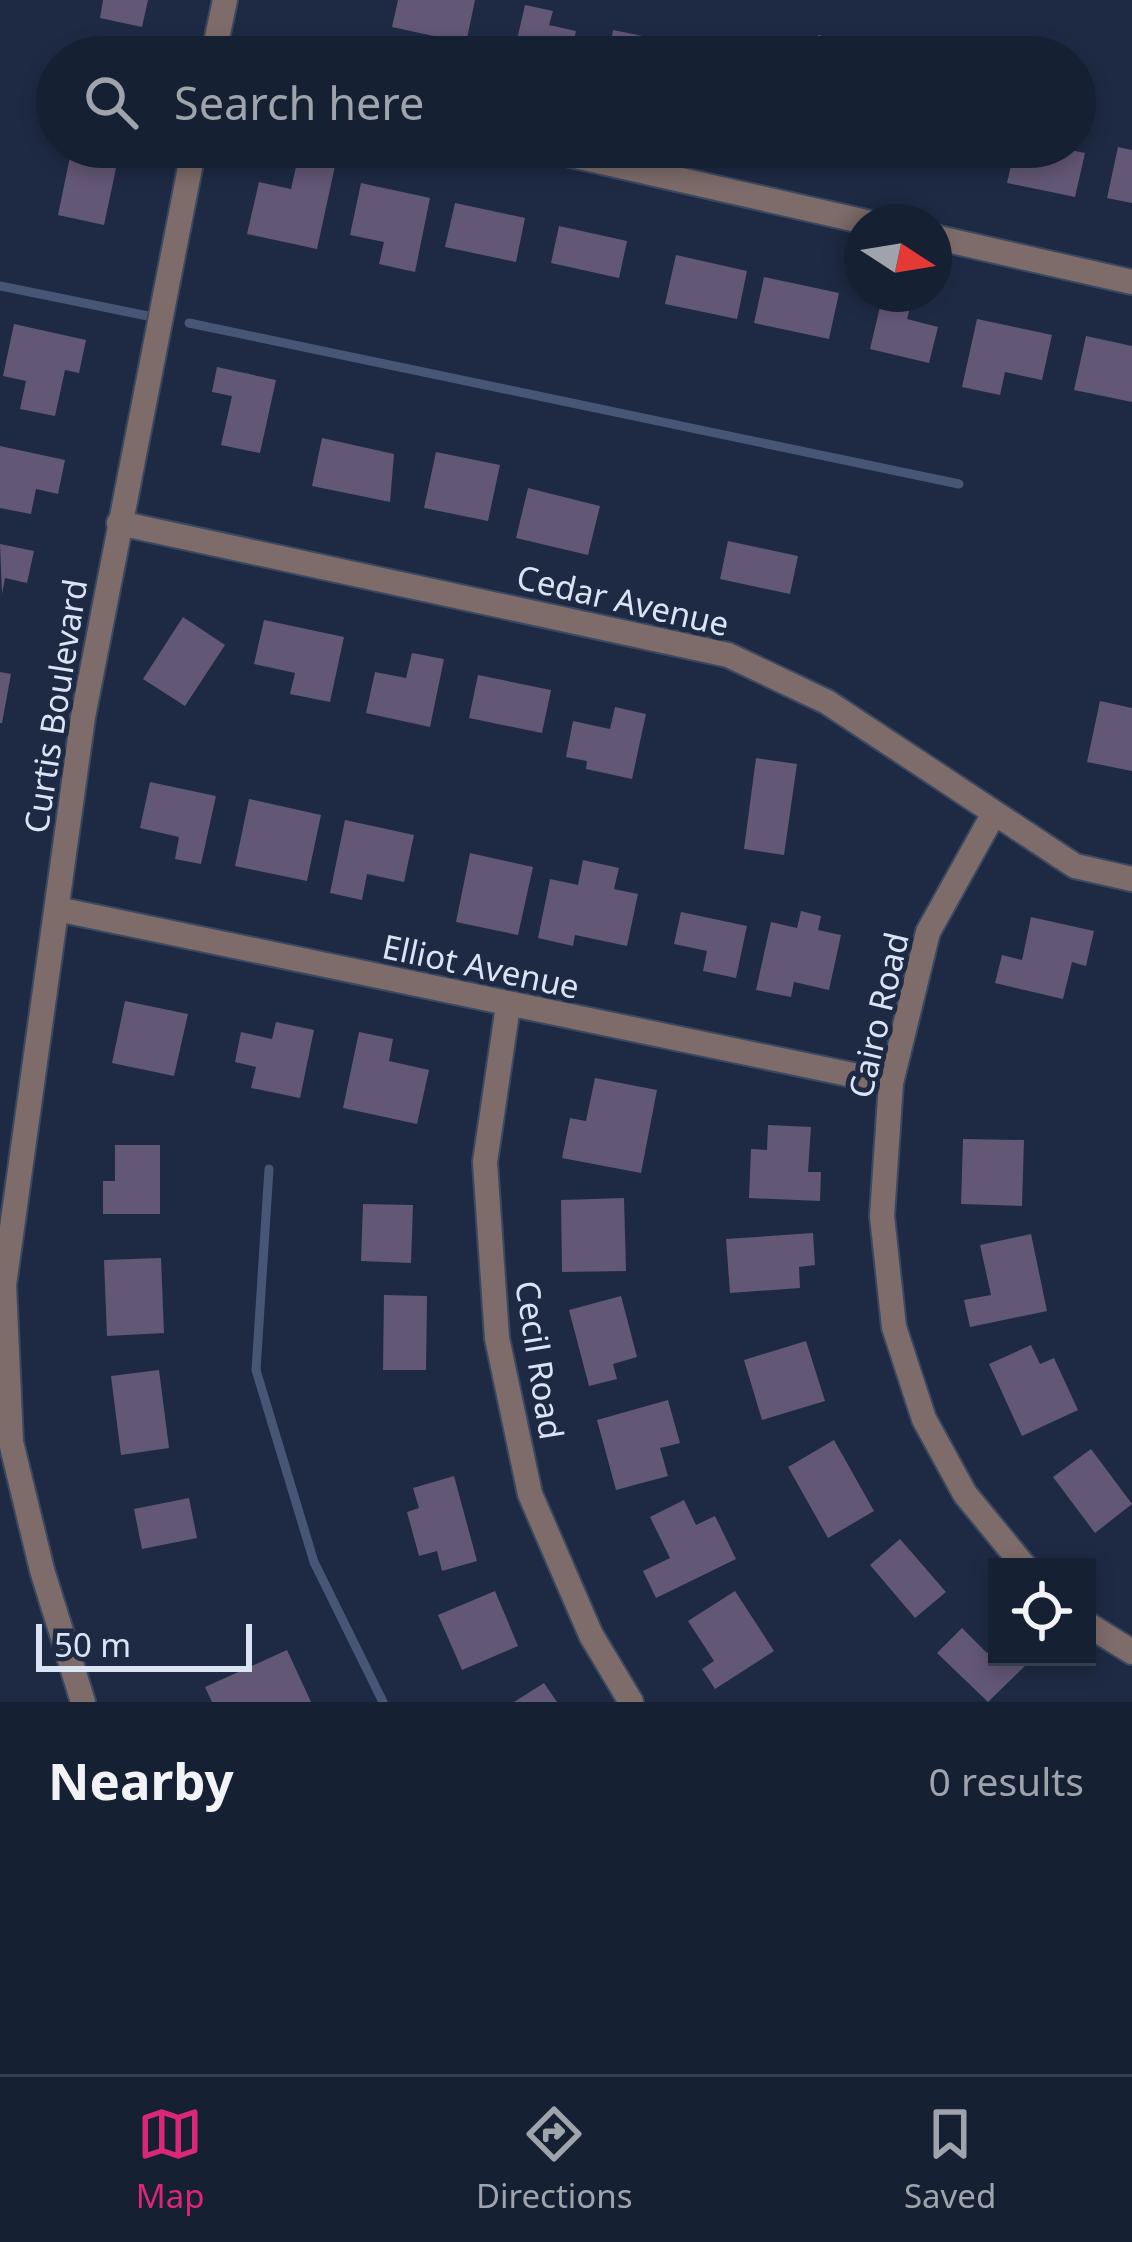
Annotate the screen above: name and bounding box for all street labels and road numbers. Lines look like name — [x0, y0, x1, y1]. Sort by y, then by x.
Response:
street label: Cedar Avenue — [513, 554, 733, 646]
street label: Curtis Boulevard — [13, 576, 97, 836]
street label: Elliot Avenue — [378, 923, 584, 1009]
street label: Cairo Road — [837, 928, 919, 1102]
street label: Cecil Road — [505, 1277, 575, 1443]

